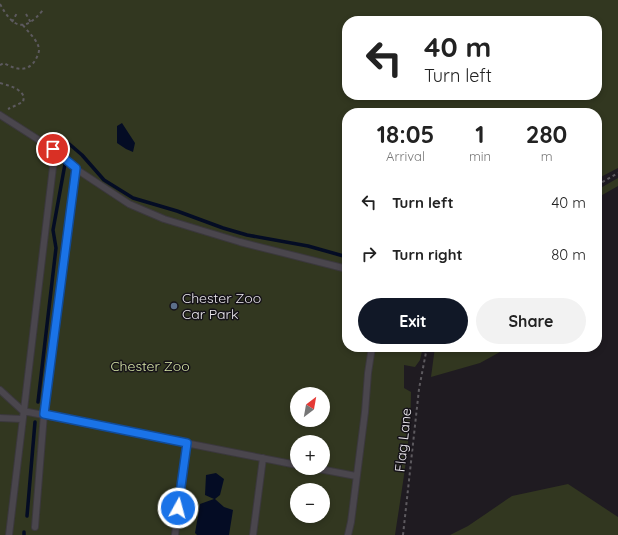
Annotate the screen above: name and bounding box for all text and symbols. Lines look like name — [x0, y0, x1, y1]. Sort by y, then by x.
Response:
text: 40 m — [424, 29, 491, 64]
icon: left — [358, 32, 410, 84]
text: Turn left — [424, 64, 492, 87]
text: 18:05 — [377, 119, 434, 149]
text: 1 — [475, 119, 485, 149]
text: 280 — [526, 119, 567, 149]
pin — [36, 132, 70, 166]
icon: arrive — [42, 138, 64, 160]
text: Arrival — [386, 148, 425, 164]
text: min — [469, 148, 491, 164]
text: m — [541, 148, 552, 164]
icon: left — [358, 191, 380, 213]
text: Turn left — [392, 193, 454, 212]
text: 40 m — [551, 193, 586, 212]
icon: right — [358, 243, 380, 265]
text: Turn right — [392, 245, 463, 264]
text: 80 m — [551, 245, 586, 264]
place label: Chester Zoo Car Park — [182, 289, 261, 323]
button: Exit — [358, 298, 468, 344]
button: Share — [476, 298, 586, 344]
marker: Chester Zoo Car Park — [169, 301, 179, 311]
park label: Chester Zoo — [110, 357, 190, 375]
north arrow — [290, 387, 330, 427]
map controls — [290, 387, 330, 523]
street label: Flag Lane — [391, 407, 415, 473]
button: + — [290, 435, 330, 475]
button: − — [290, 483, 330, 523]
position arrow — [157, 487, 199, 529]

